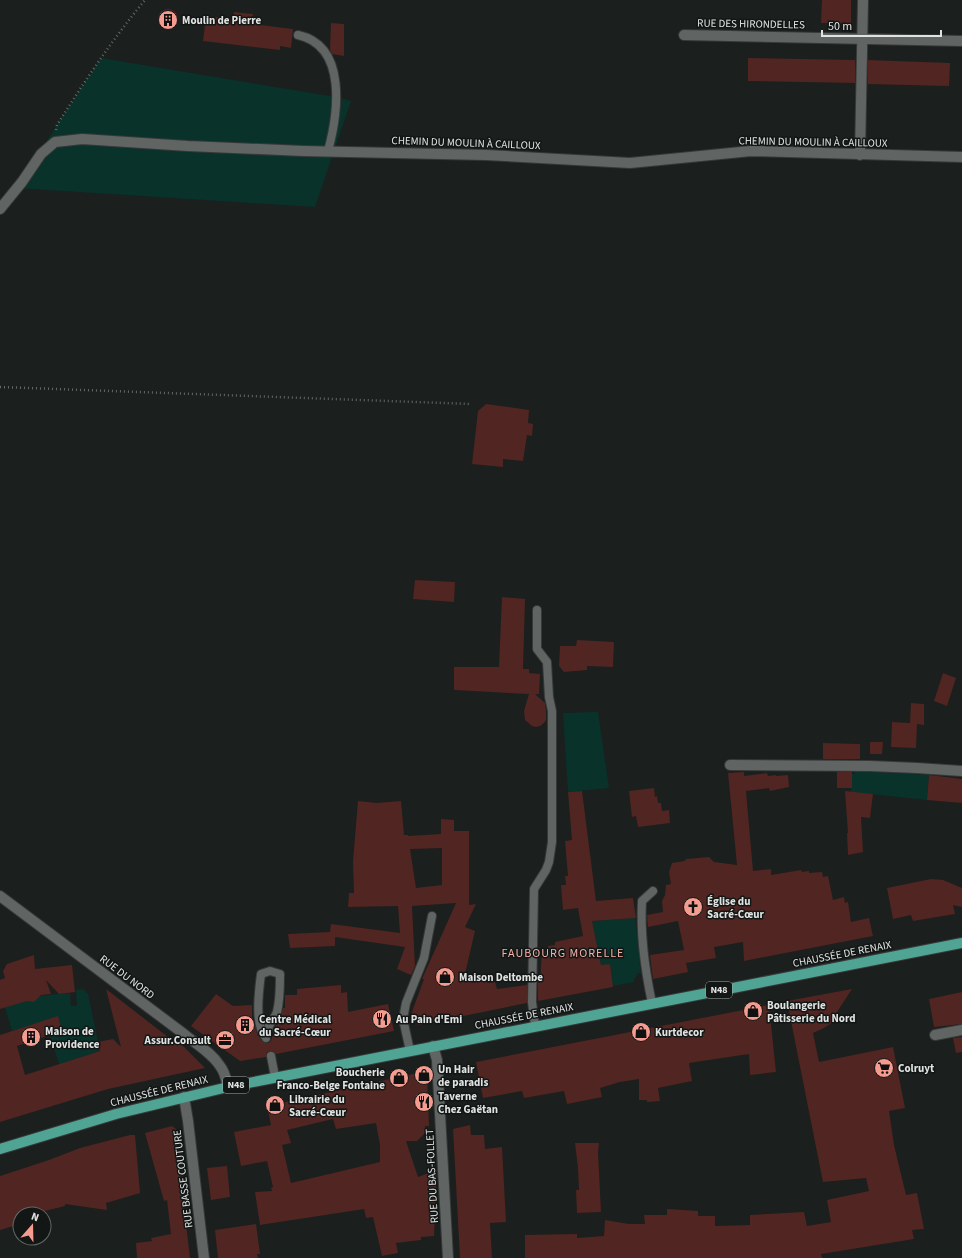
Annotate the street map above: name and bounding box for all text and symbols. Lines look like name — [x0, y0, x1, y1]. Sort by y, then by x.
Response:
building icon: Moulin de Pierre — [157, 9, 179, 31]
scale bar — [822, 12, 941, 38]
place label: Moulin de Pierre — [182, 13, 262, 28]
street label: RUE DES HIRONDELLES — [697, 16, 805, 32]
text: 50 m — [828, 18, 852, 35]
street label: CHEMIN DU MOULIN À CAILLOUX — [391, 133, 541, 153]
street label: CHEMIN DU MOULIN À CAILLOUX — [738, 133, 888, 151]
place label: Église du Sacré-Cœur — [707, 894, 764, 922]
church icon: Église du Sacré-Cœur — [682, 896, 704, 918]
street label: CHAUSSÉE DE RENAIX — [791, 937, 893, 971]
district label: FAUBOURG MORELLE — [502, 945, 624, 962]
street label: RUE DU NORD — [97, 951, 158, 1003]
shop icon: Maison Deltombe — [434, 966, 456, 988]
place label: Maison Deltombe — [459, 970, 543, 985]
road number: N48 — [706, 982, 732, 998]
place label: Boulangerie Pâtisserie du Nord — [767, 998, 856, 1026]
street label: CHAUSSÉE DE RENAIX — [473, 999, 575, 1033]
shop icon: Boulangerie Pâtisserie du Nord — [742, 1000, 764, 1022]
restaurant icon: Au Pain d'Emi — [371, 1008, 393, 1030]
place label: Centre Médical du Sacré-Cœur — [259, 1012, 332, 1040]
place label: Au Pain d'Emi — [395, 1012, 462, 1027]
building icon: Centre Médical du Sacré-Cœur — [234, 1014, 256, 1036]
shop icon: Kurtdecor — [630, 1021, 652, 1043]
place label: Maison de Providence — [45, 1024, 100, 1052]
place label: Kurtdecor — [655, 1025, 704, 1040]
building icon: Maison de Providence — [20, 1026, 42, 1048]
office icon: Assur.Consult — [214, 1029, 236, 1051]
place label: Assur.Consult — [144, 1033, 212, 1048]
supermarket icon: Colruyt — [873, 1057, 895, 1079]
place label: Colruyt — [898, 1061, 935, 1076]
place label: Un Hair de paradis — [438, 1062, 488, 1090]
shop icon: Un Hair de paradis — [413, 1064, 435, 1086]
place label: Boucherie Franco-Belge Fontaine — [277, 1065, 385, 1093]
shop icon: Boucherie Franco-Belge Fontaine — [388, 1067, 410, 1089]
street label: CHAUSSÉE DE RENAIX — [109, 1072, 210, 1110]
road number: N48 — [223, 1077, 249, 1093]
place label: Taverne Chez Gaëtan — [438, 1089, 498, 1117]
restaurant icon: Taverne Chez Gaëtan — [413, 1091, 435, 1113]
place label: Librairie du Sacré-Cœur — [289, 1092, 346, 1120]
shop icon: Librairie du Sacré-Cœur — [264, 1094, 286, 1116]
street label: RUE DU BAS-FOLLET — [422, 1128, 442, 1223]
street label: RUE BASSE COUTURE — [170, 1129, 196, 1229]
north arrow — [12, 1206, 52, 1246]
text: N — [29, 1209, 41, 1225]

